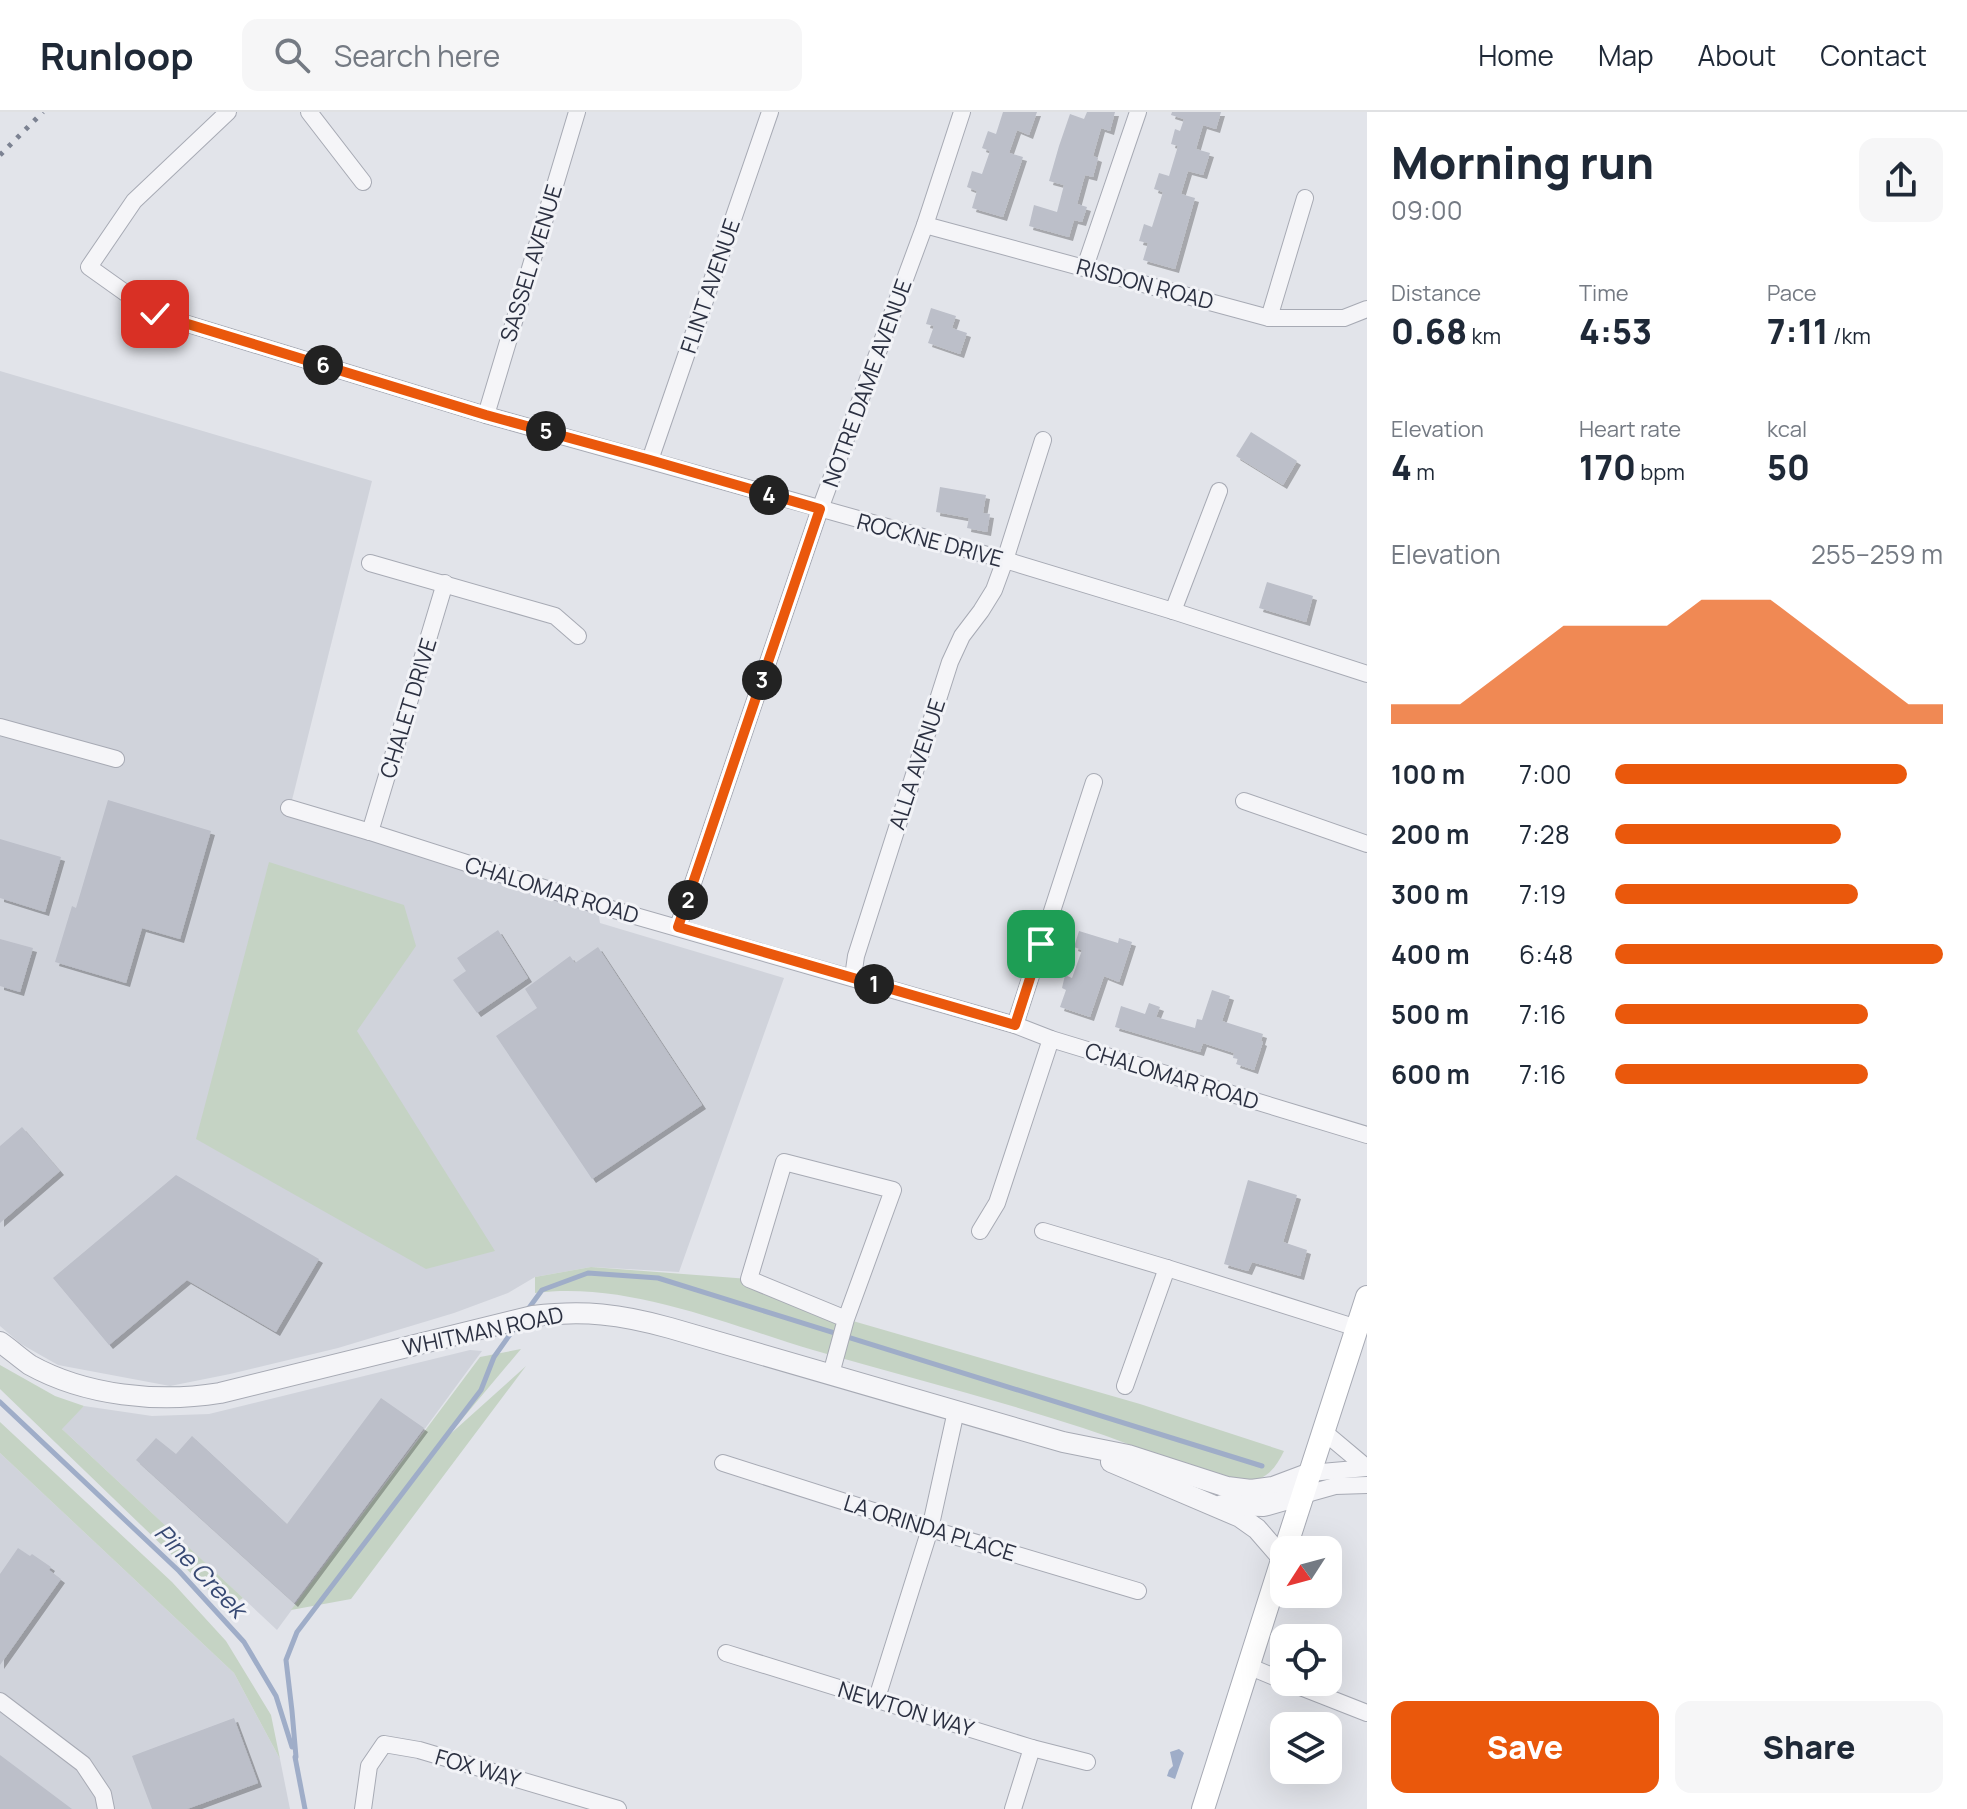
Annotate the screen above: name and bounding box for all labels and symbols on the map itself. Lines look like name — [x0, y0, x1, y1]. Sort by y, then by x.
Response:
street label: SASSEL AVENUE — [493, 181, 569, 345]
street label: FLINT AVENUE — [673, 215, 747, 357]
street label: RISDON ROAD — [1073, 251, 1217, 317]
street label: NOTRE DAME AVENUE — [815, 275, 919, 491]
pin — [121, 280, 189, 348]
pin: 6 — [303, 345, 343, 385]
pin: 5 — [526, 411, 566, 451]
pin: 4 — [749, 475, 789, 515]
street label: ROCKNE DRIVE — [854, 506, 1006, 574]
street label: CHALET DRIVE — [372, 634, 444, 782]
pin: 3 — [742, 660, 782, 700]
street label: ALLA AVENUE — [882, 695, 952, 833]
street label: CHALOMAR ROAD — [461, 849, 643, 931]
pin: 2 — [668, 880, 708, 920]
pin — [1007, 910, 1075, 978]
pin: 1 — [854, 964, 894, 1004]
street label: CHALOMAR ROAD — [1081, 1035, 1263, 1117]
street label: WHITMAN ROAD — [400, 1299, 566, 1363]
street label: LA ORINDA PLACE — [840, 1488, 1020, 1568]
water label: Pine Creek — [148, 1516, 256, 1626]
north arrow — [1270, 1536, 1342, 1608]
street label: NEWTON WAY — [834, 1674, 978, 1744]
street label: FOX WAY — [432, 1742, 525, 1795]

